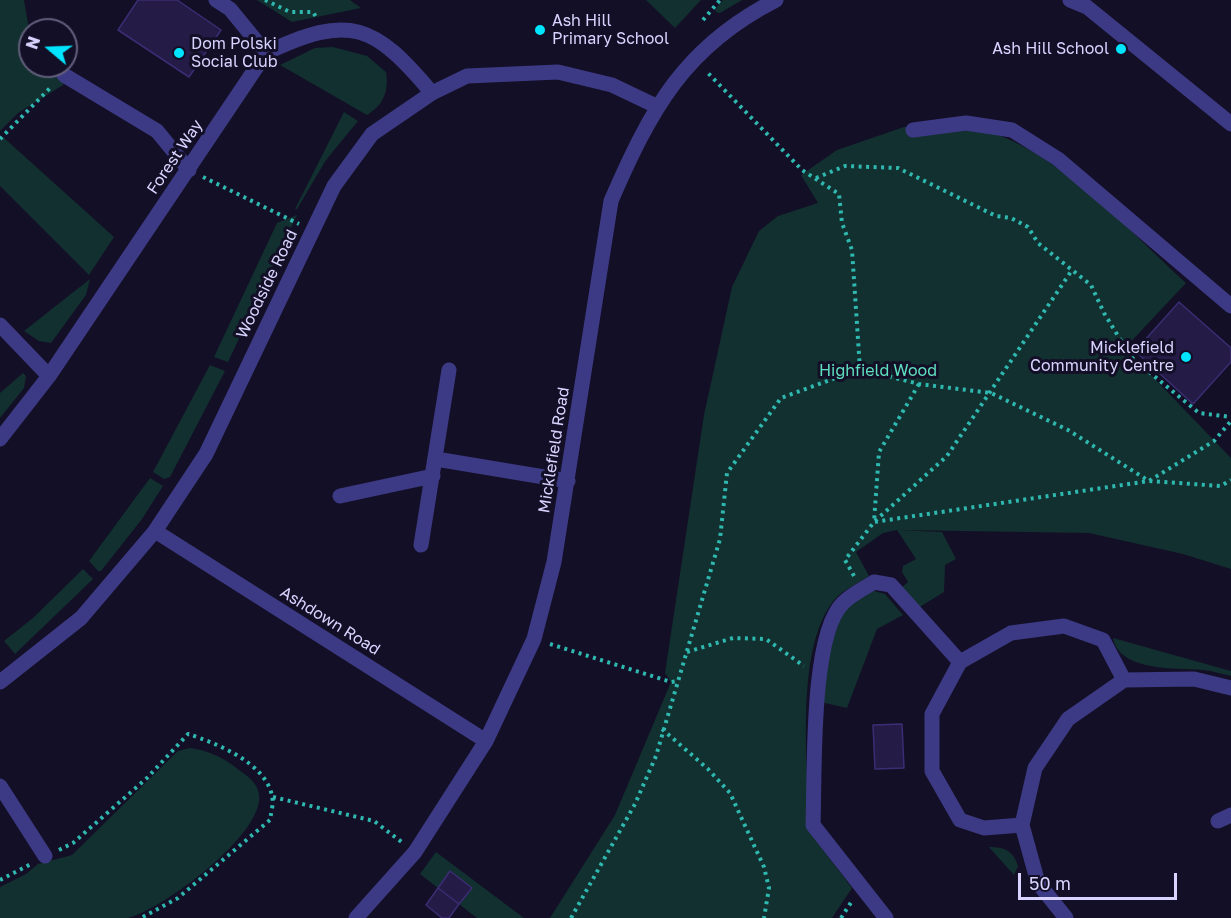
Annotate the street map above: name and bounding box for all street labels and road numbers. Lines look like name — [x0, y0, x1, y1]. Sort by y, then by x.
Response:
street label: Forest Way — [143, 116, 207, 198]
street label: Woodside Road — [232, 226, 302, 342]
street label: Micklefield Road — [535, 386, 573, 514]
street label: Ashdown Road — [276, 583, 384, 659]

